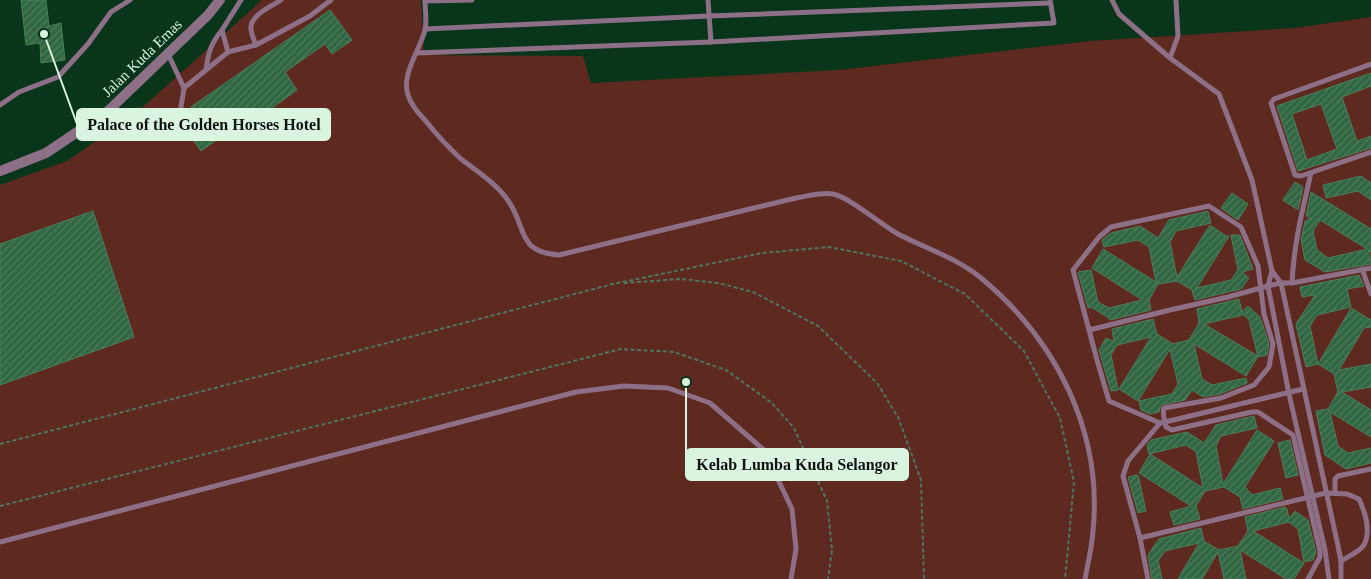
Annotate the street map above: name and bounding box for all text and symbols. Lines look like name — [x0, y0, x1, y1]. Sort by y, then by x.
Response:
street label: Jalan Kuda Emas — [99, 16, 185, 100]
callout: Palace of the Golden Horses Hotel — [77, 109, 330, 140]
text: Palace of the Golden Horses Hotel — [87, 116, 321, 133]
callout: Kelab Lumba Kuda Selangor — [686, 449, 908, 480]
text: Kelab Lumba Kuda Selangor — [696, 456, 898, 474]

